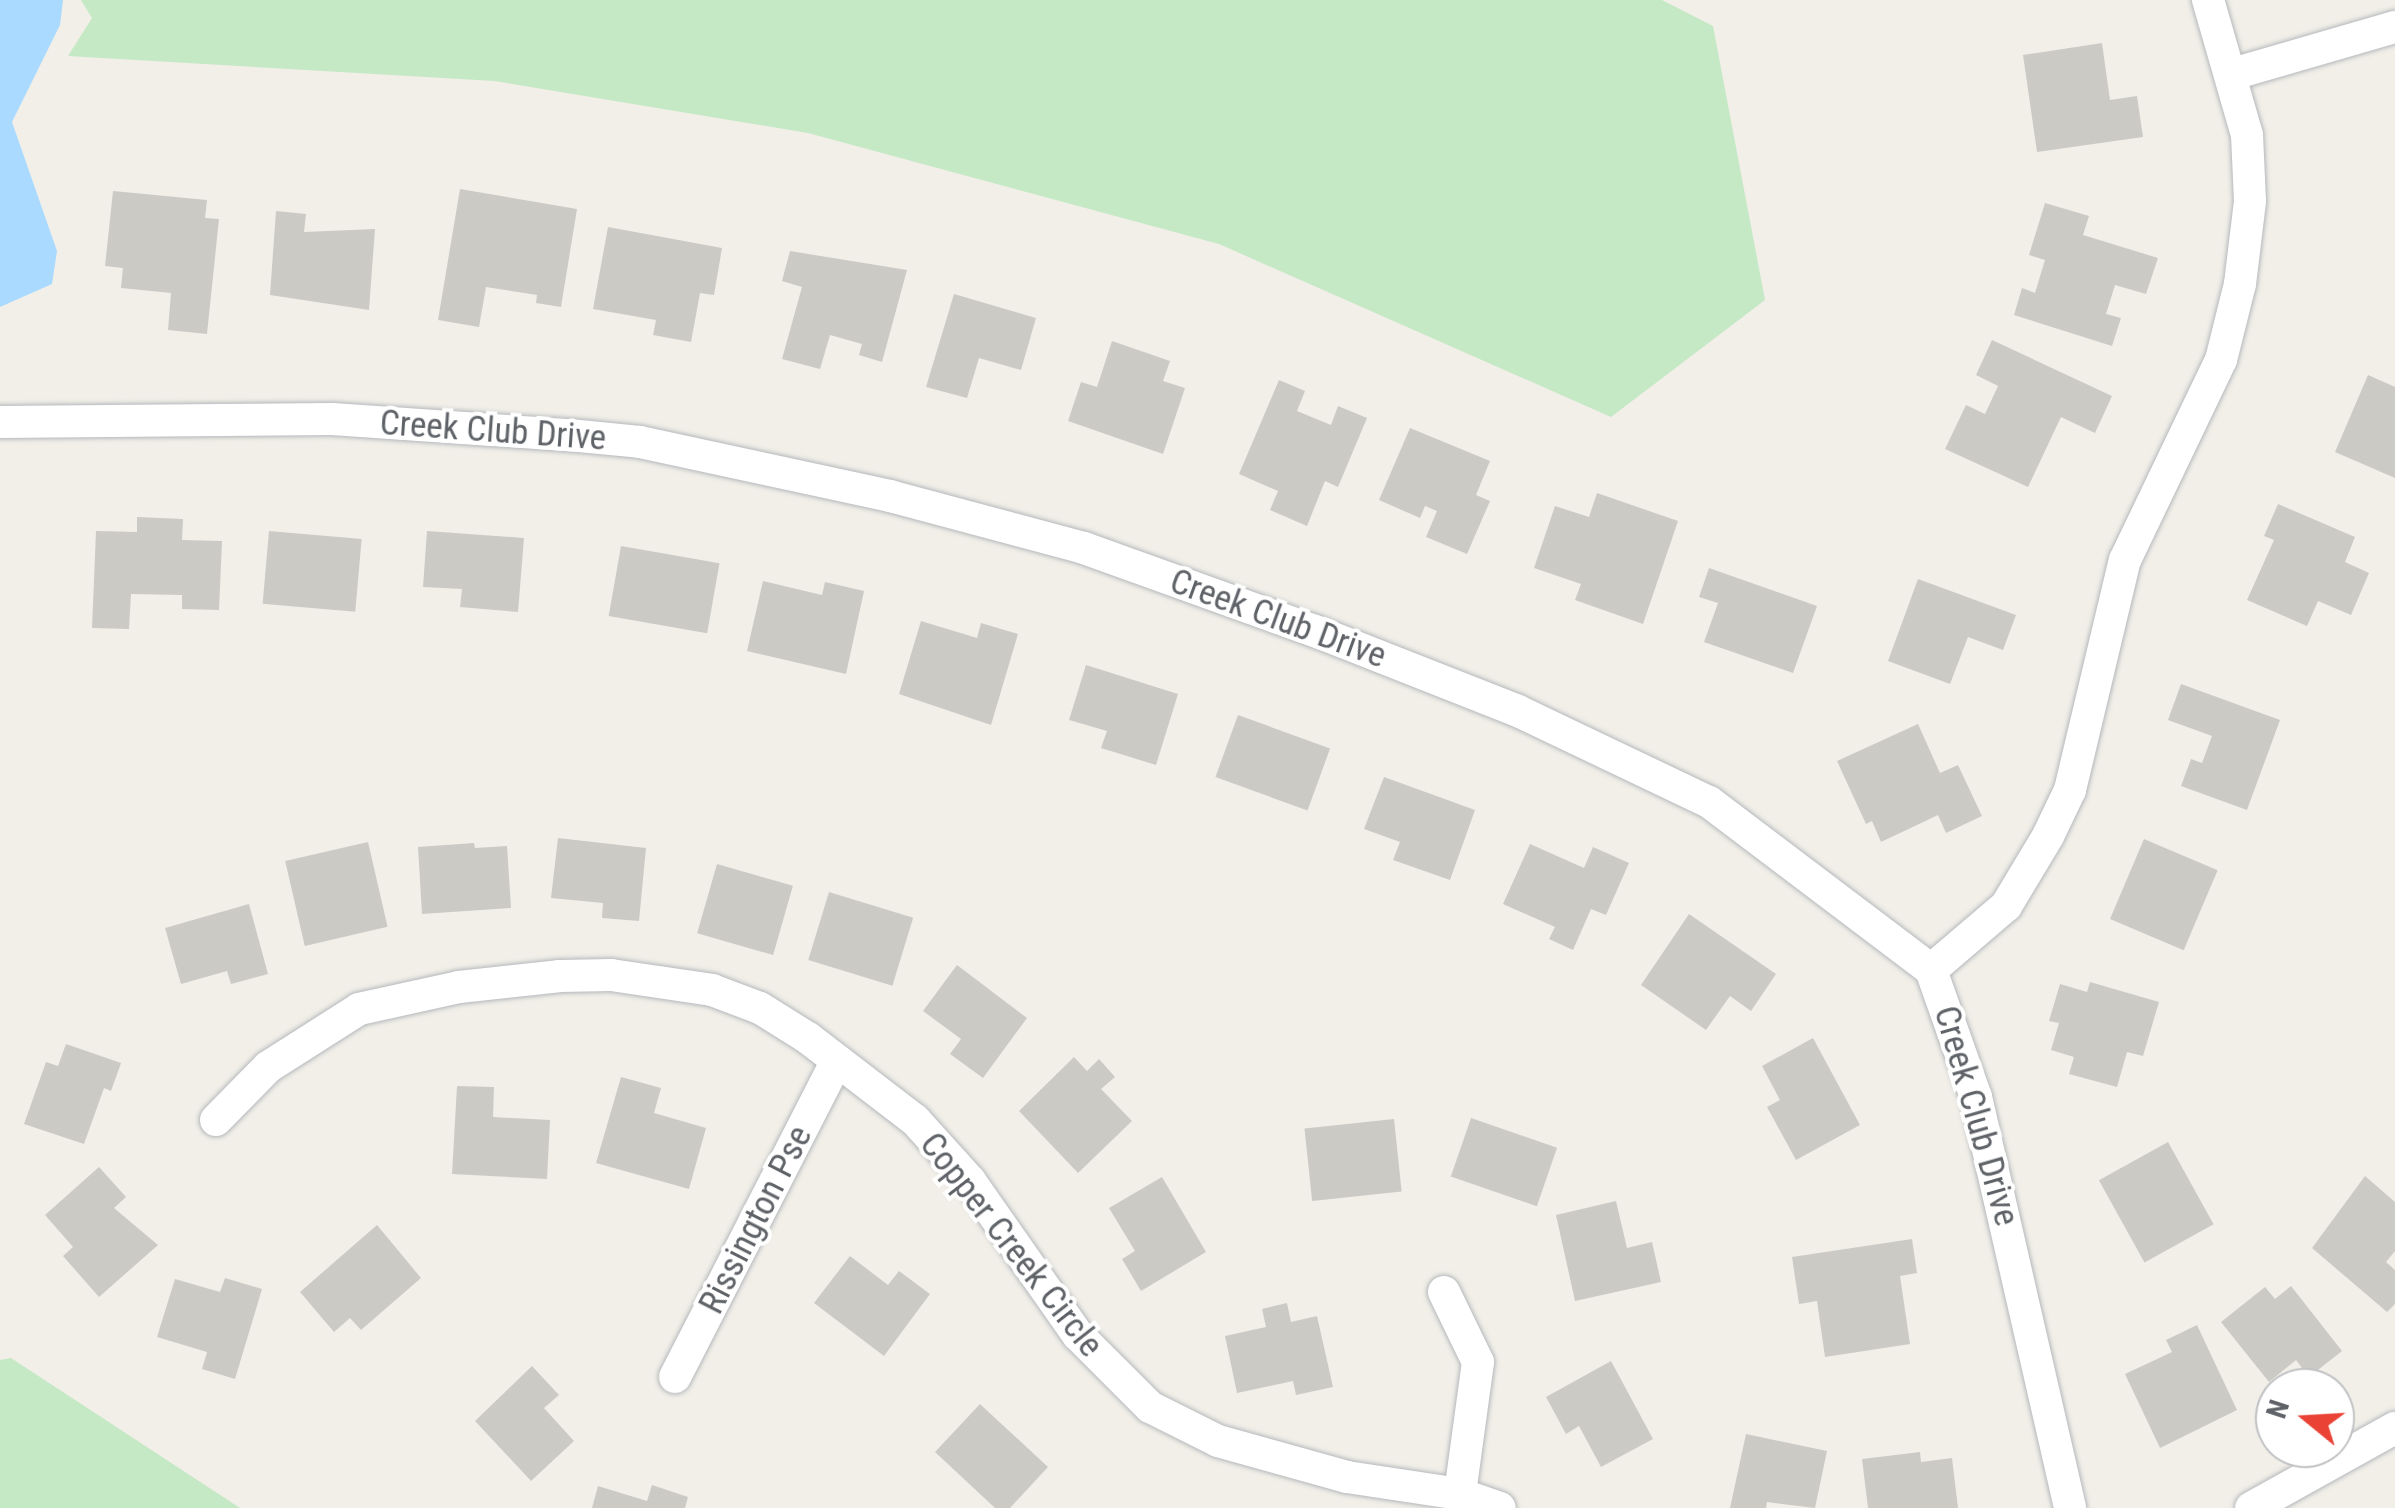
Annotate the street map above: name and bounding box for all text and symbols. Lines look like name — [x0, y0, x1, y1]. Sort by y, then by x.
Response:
street label: Creek Club Drive — [378, 402, 608, 460]
street label: Creek Club Drive — [1164, 560, 1392, 678]
street label: Creek Club Drive — [1925, 1001, 2027, 1231]
street label: Rissington Pse — [691, 1119, 821, 1321]
street label: Copper Creek Circle — [911, 1125, 1111, 1365]
north arrow — [2255, 1368, 2355, 1468]
text: N — [2260, 1396, 2296, 1422]

